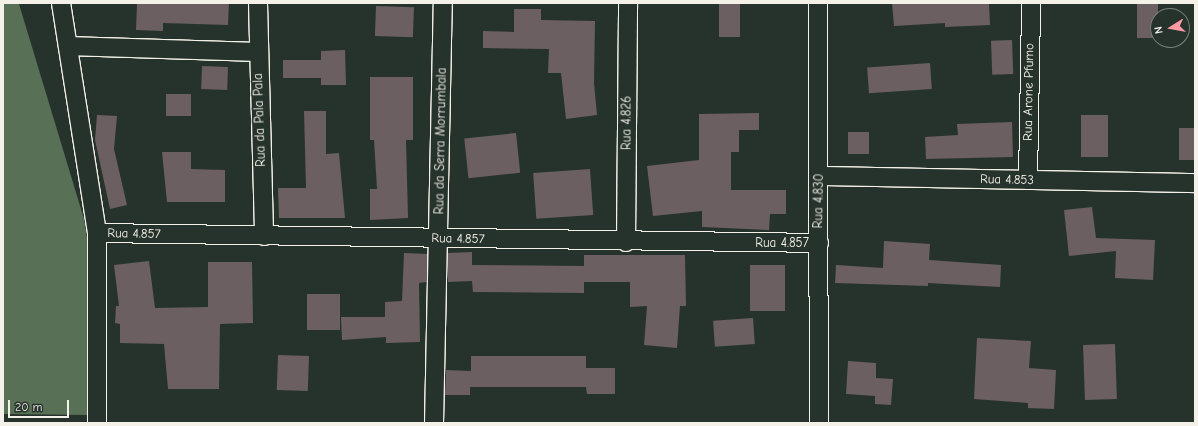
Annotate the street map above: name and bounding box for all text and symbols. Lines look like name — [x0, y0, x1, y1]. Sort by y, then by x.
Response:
north arrow — [1150, 8, 1190, 48]
text: N — [1152, 25, 1166, 35]
street label: Rua Arone Pfumo — [1020, 43, 1038, 141]
street label: Rua da Serra Morrumbala — [432, 67, 450, 215]
street label: Rua da Pala Pala — [251, 73, 269, 167]
street label: Rua 4.826 — [619, 96, 635, 150]
street label: Rua 4.853 — [980, 172, 1034, 188]
street label: Rua 4.830 — [811, 173, 827, 229]
street label: Rua 4.857 — [107, 226, 161, 242]
street label: Rua 4.857 — [431, 231, 485, 247]
street label: Rua 4.857 — [755, 235, 809, 251]
scale bar — [10, 392, 71, 418]
text: 20 m — [15, 400, 43, 414]

